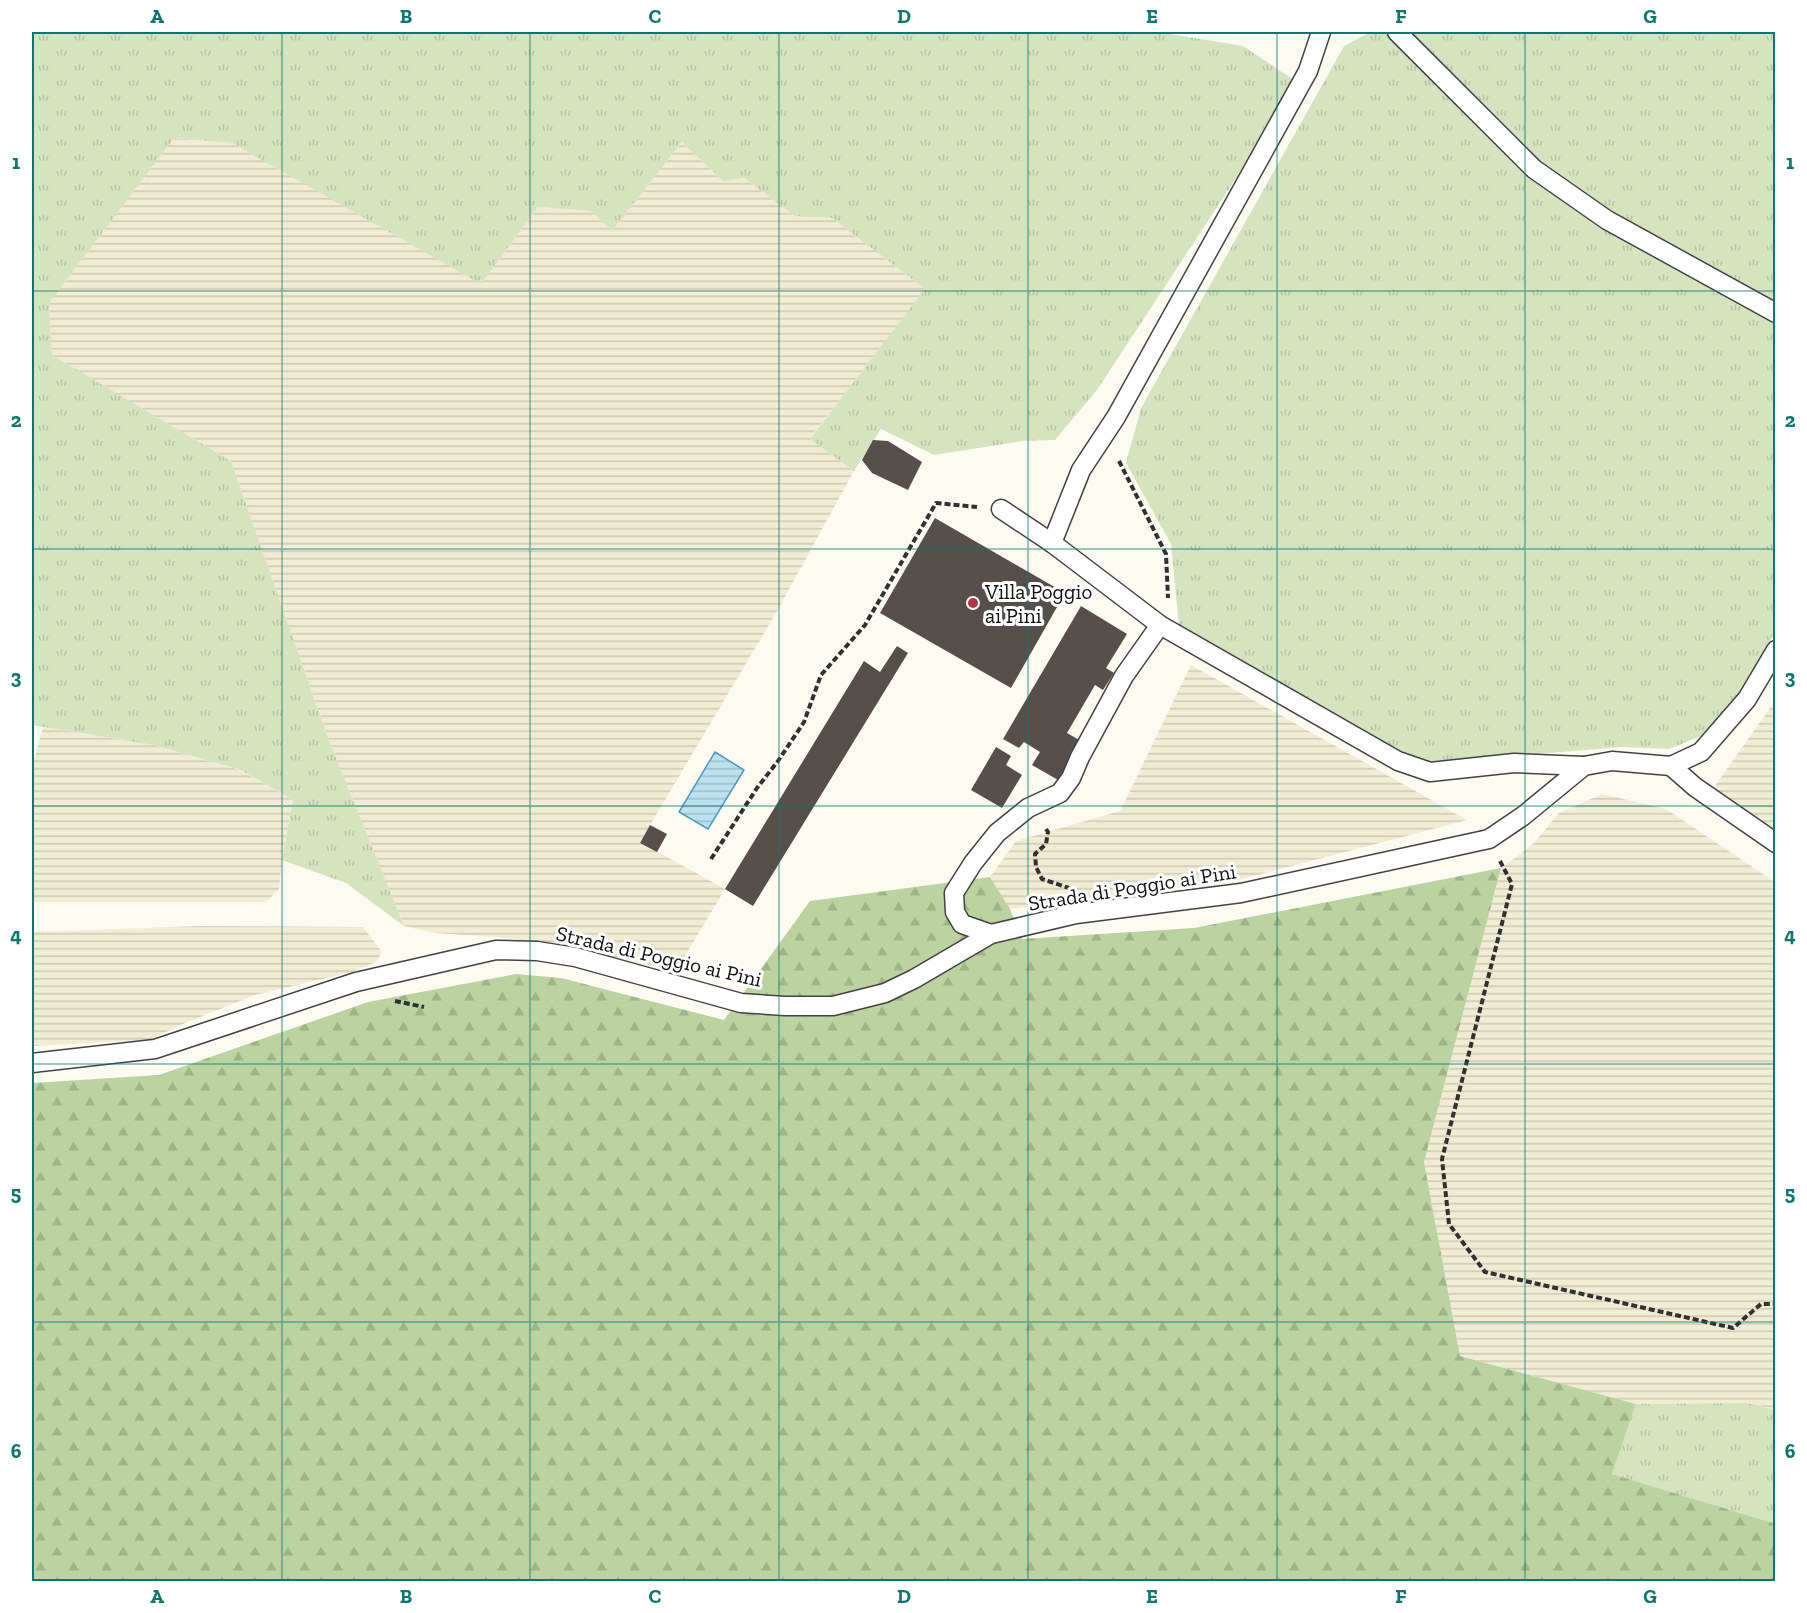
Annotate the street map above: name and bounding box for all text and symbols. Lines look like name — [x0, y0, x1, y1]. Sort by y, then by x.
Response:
text: A — [150, 4, 164, 28]
text: B — [400, 4, 412, 28]
text: C — [649, 4, 662, 28]
text: D — [897, 4, 911, 28]
text: E — [1146, 4, 1158, 28]
text: F — [1395, 4, 1407, 28]
text: G — [1643, 4, 1657, 28]
text: 1 — [12, 150, 20, 174]
text: 1 — [1786, 150, 1794, 174]
text: 2 — [11, 408, 22, 432]
text: 2 — [1785, 408, 1796, 432]
place label: Villa Poggio ai Pini — [984, 579, 1092, 628]
marker: Villa Poggio ai Pini — [966, 596, 980, 610]
text: 3 — [11, 665, 22, 689]
text: 3 — [1785, 665, 1796, 689]
street label: Strada di Poggio ai Pini — [1026, 858, 1238, 916]
street label: Strada di Poggio ai Pini — [554, 920, 764, 992]
text: 4 — [10, 923, 22, 947]
text: 4 — [1784, 923, 1796, 947]
text: 5 — [11, 1181, 21, 1205]
text: 5 — [1785, 1181, 1795, 1205]
text: 6 — [11, 1439, 22, 1463]
text: 6 — [1785, 1439, 1796, 1463]
text: A — [150, 1584, 164, 1608]
text: B — [400, 1584, 412, 1608]
text: C — [649, 1584, 662, 1608]
text: D — [897, 1584, 911, 1608]
text: E — [1146, 1584, 1158, 1608]
text: F — [1395, 1584, 1407, 1608]
text: G — [1643, 1584, 1657, 1608]

